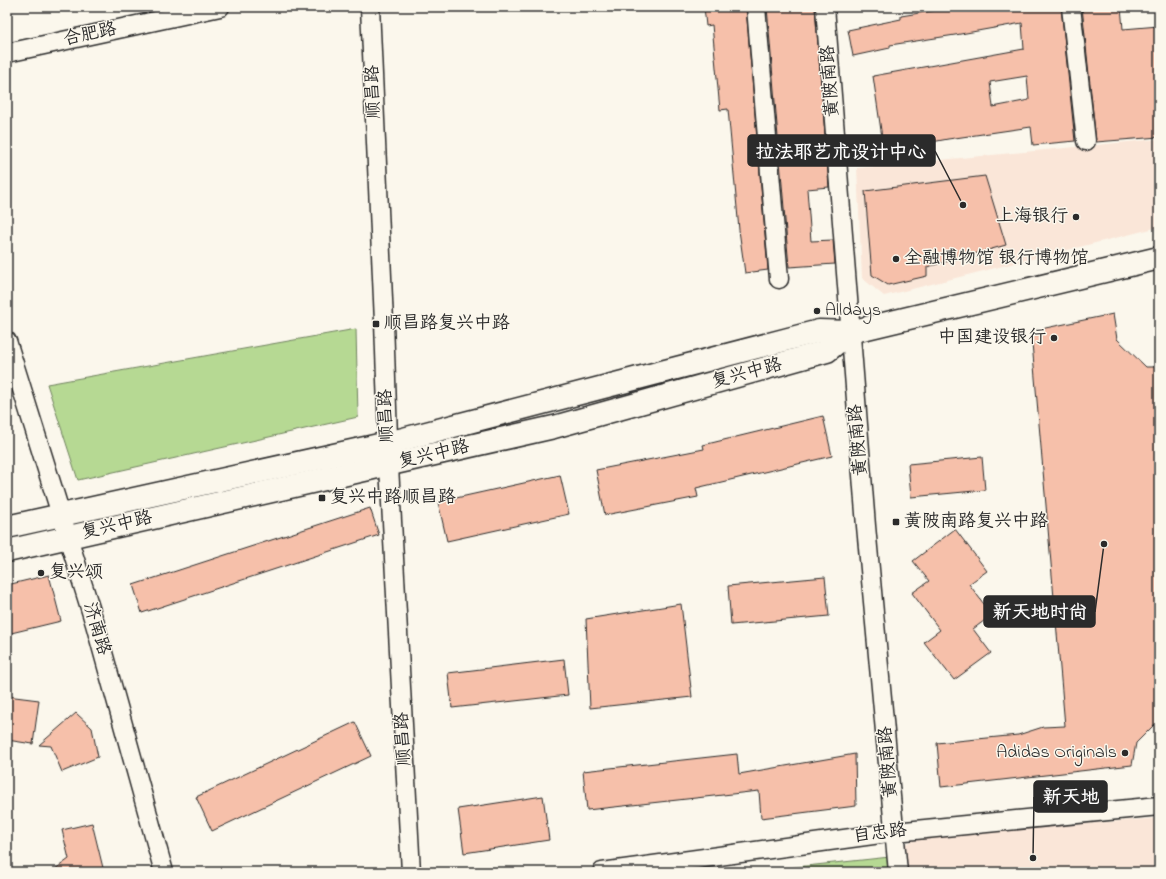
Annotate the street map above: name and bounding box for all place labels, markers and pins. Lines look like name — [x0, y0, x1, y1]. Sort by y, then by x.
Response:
callout: 拉法耶艺术设计中心 — [748, 135, 935, 166]
place label: 上海银行 — [996, 204, 1068, 230]
marker: 上海银行 — [1071, 212, 1081, 222]
place label: 全融博物馆 银行博物馆 — [904, 246, 1089, 272]
marker: 全融博物馆 银行博物馆 — [891, 254, 901, 264]
place label: Alldays — [825, 298, 881, 324]
marker: Alldays — [812, 306, 822, 316]
place label: 顺昌路复兴中路 — [384, 311, 510, 337]
marker: 顺昌路复兴中路 — [371, 319, 381, 329]
place label: 中国建设银行 — [938, 325, 1046, 351]
marker: 中国建设银行 — [1049, 333, 1059, 343]
place label: 复兴中路顺昌路 — [330, 485, 456, 511]
marker: 复兴中路顺昌路 — [317, 493, 327, 503]
place label: 黄陂南路复兴中路 — [904, 509, 1048, 535]
marker: 黄陂南路复兴中路 — [891, 517, 901, 527]
place label: 复兴颂 — [49, 560, 103, 586]
marker: 复兴颂 — [36, 568, 46, 578]
callout: 新天地时尚 — [984, 596, 1095, 627]
place label: Adidas Originals — [996, 740, 1117, 767]
marker: Adidas Originals — [1120, 748, 1130, 758]
callout: 新天地 — [1034, 781, 1107, 812]

